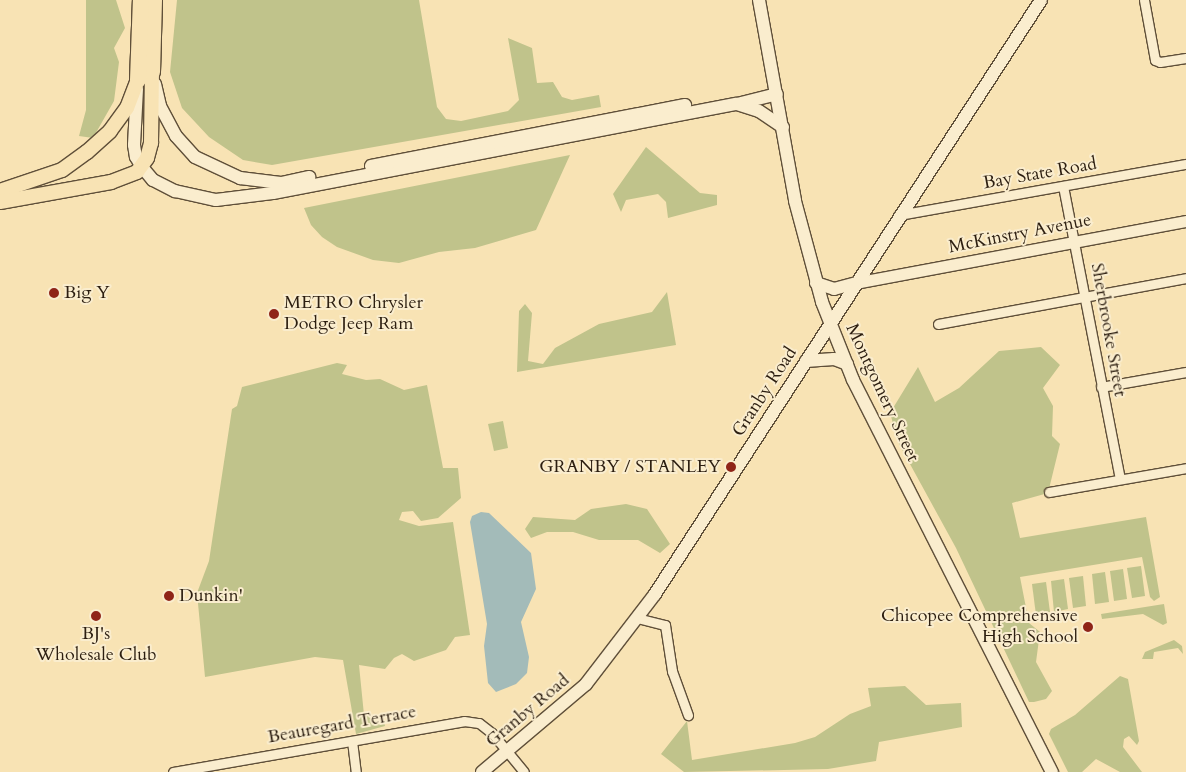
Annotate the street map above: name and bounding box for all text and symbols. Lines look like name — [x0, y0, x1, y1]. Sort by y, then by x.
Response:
street label: Bay State Road — [981, 153, 1099, 195]
street label: McKinstry Avenue — [947, 210, 1093, 258]
street label: Sherbrooke Street — [1086, 262, 1130, 398]
place label: Big Y — [64, 282, 110, 304]
marker: Big Y — [48, 287, 60, 299]
place label: METRO Chrysler Dodge Jeep Ram — [284, 293, 423, 336]
marker: METRO Chrysler Dodge Jeep Ram — [268, 308, 280, 320]
street label: Montgomery Street — [841, 320, 923, 466]
street label: Granby Road — [728, 343, 802, 441]
place label: GRANBY / STANLEY — [539, 456, 721, 478]
marker: GRANBY / STANLEY — [725, 461, 737, 473]
place label: Dunkin' — [179, 585, 243, 607]
marker: Dunkin' — [163, 590, 175, 602]
place label: Chicopee Comprehensive High School — [881, 606, 1078, 649]
marker: BJ's Wholesale Club — [90, 610, 102, 622]
marker: Chicopee Comprehensive High School — [1082, 621, 1094, 633]
place label: BJ's Wholesale Club — [35, 624, 157, 666]
street label: Granby Road — [482, 670, 574, 752]
street label: Beauregard Terrace — [266, 701, 418, 749]

